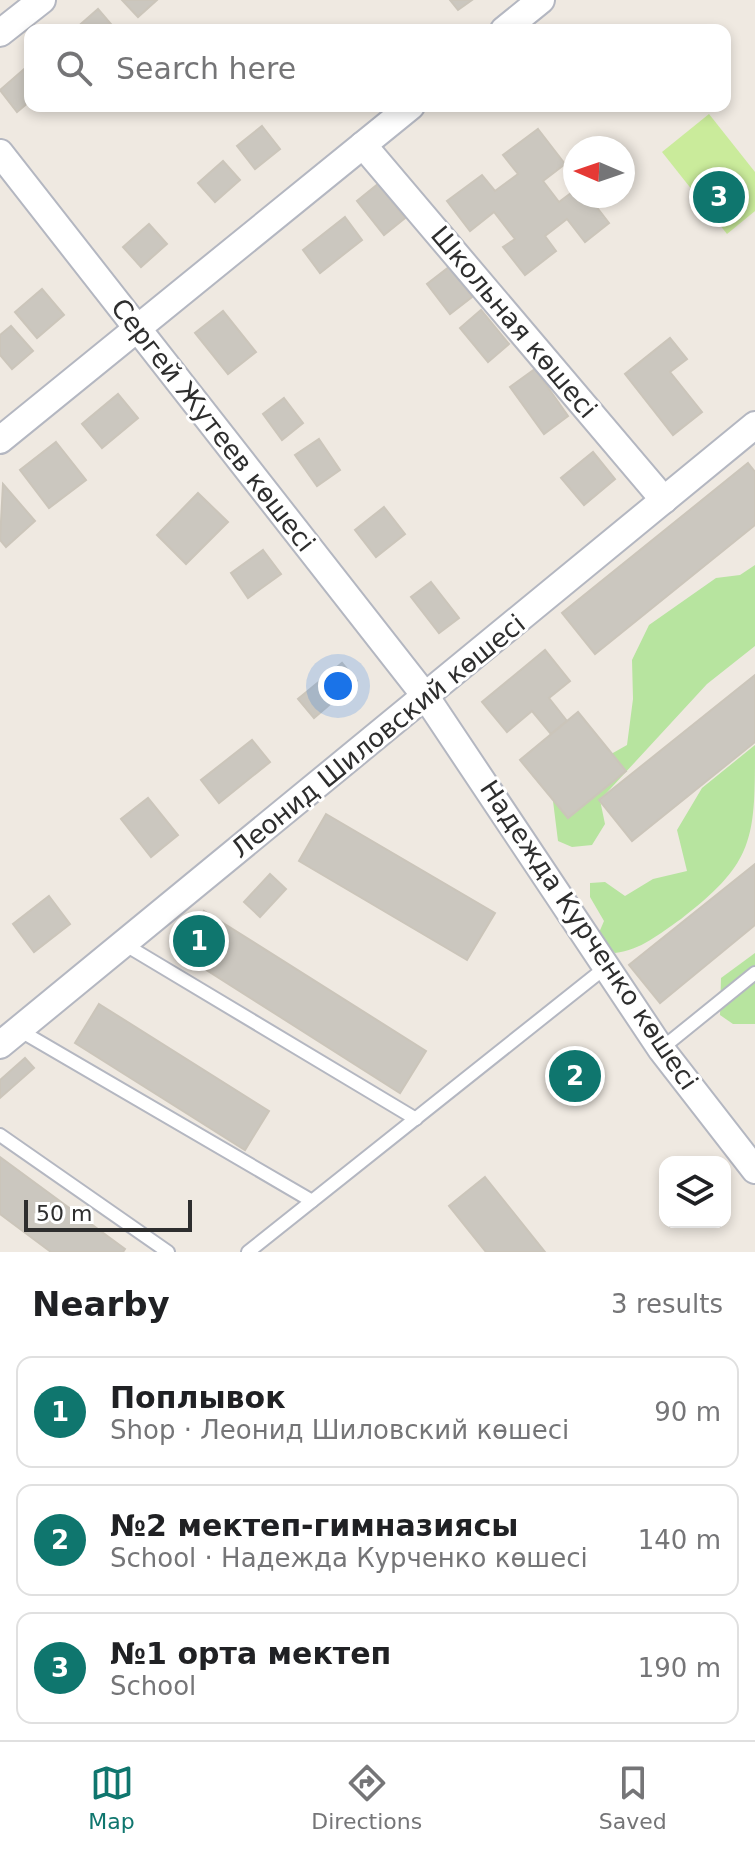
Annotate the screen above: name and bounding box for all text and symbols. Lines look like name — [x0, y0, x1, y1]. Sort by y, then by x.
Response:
search box — [24, 24, 731, 112]
icon: search — [52, 46, 96, 90]
text: Search here — [116, 51, 296, 86]
north arrow — [563, 136, 635, 208]
pin: 3 — [693, 167, 745, 227]
street label: Школьная көшесі — [425, 220, 603, 424]
street label: Сергей Жутеев көшесі — [105, 293, 321, 557]
street label: Леонид Шиловский көшесі — [225, 608, 531, 864]
your location — [318, 666, 358, 706]
street label: Надежда Курченко көшесі — [474, 775, 704, 1095]
pin: 1 — [173, 911, 225, 971]
pin: 2 — [549, 1046, 601, 1106]
map controls — [659, 1156, 731, 1228]
button: layers — [659, 1156, 731, 1228]
scale bar — [24, 1196, 192, 1232]
text: 50 m — [36, 1201, 92, 1226]
text: Nearby — [32, 1284, 170, 1324]
text: 3 results — [611, 1289, 723, 1319]
text: Поплывок — [110, 1380, 286, 1415]
text: 1 — [51, 1397, 69, 1427]
text: 90 m — [654, 1397, 721, 1427]
text: Shop · Леонид Шиловский көшесі — [110, 1415, 569, 1445]
text: №2 мектеп-гимназиясы — [110, 1508, 518, 1543]
text: 2 — [51, 1525, 69, 1555]
text: 140 m — [638, 1525, 721, 1555]
text: School · Надежда Курченко көшесі — [110, 1543, 588, 1573]
text: №1 орта мектеп — [110, 1636, 391, 1671]
text: 3 — [51, 1653, 69, 1683]
text: 190 m — [638, 1653, 721, 1683]
text: School — [110, 1671, 196, 1701]
tab: Map — [88, 1761, 135, 1834]
tab: Directions — [311, 1761, 422, 1834]
tab: Saved — [599, 1761, 667, 1834]

